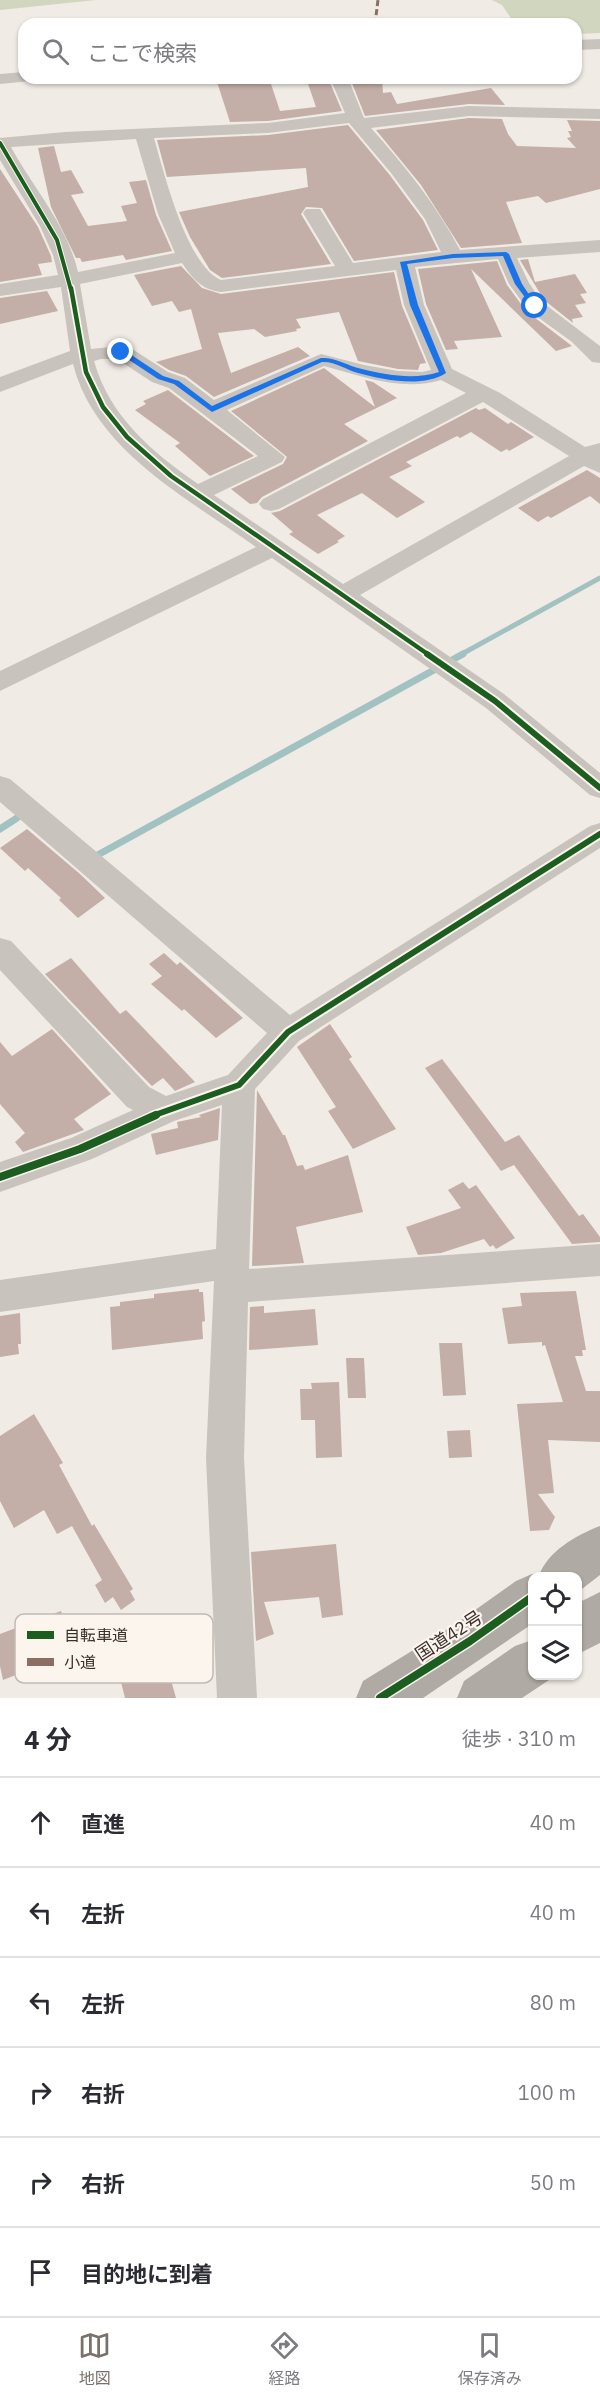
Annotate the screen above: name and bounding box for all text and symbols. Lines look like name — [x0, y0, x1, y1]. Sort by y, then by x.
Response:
search box — [18, 18, 582, 84]
icon: search — [39, 35, 72, 68]
text: ここで検索 — [87, 38, 197, 67]
route start — [521, 292, 547, 318]
route end — [107, 338, 133, 364]
map controls — [528, 1572, 582, 1680]
button: locate — [528, 1572, 582, 1626]
street label: 国道42号 — [411, 1605, 487, 1666]
legend — [15, 1614, 213, 1683]
text: 自転車道 — [64, 1625, 128, 1645]
button: layers — [528, 1626, 582, 1680]
text: 小道 — [64, 1652, 96, 1672]
text: 4 分 — [24, 1722, 72, 1756]
text: 徒歩 · 310 m — [462, 1725, 576, 1752]
icon: ahead — [24, 1806, 57, 1839]
text: 直進 — [81, 1809, 125, 1838]
text: 40 m — [530, 1809, 576, 1836]
icon: left — [24, 1896, 57, 1929]
text: 左折 — [81, 1899, 125, 1928]
text: 40 m — [530, 1899, 576, 1926]
icon: left — [24, 1986, 57, 2019]
text: 左折 — [81, 1989, 125, 2018]
text: 80 m — [530, 1989, 576, 2016]
icon: right — [24, 2076, 57, 2109]
text: 右折 — [81, 2079, 125, 2108]
text: 100 m — [518, 2079, 576, 2106]
icon: right — [24, 2166, 57, 2199]
text: 右折 — [81, 2169, 125, 2198]
text: 50 m — [530, 2169, 576, 2196]
icon: arrive — [24, 2256, 57, 2289]
text: 目的地に到着 — [81, 2259, 213, 2288]
tab: 地図 — [78, 2329, 111, 2389]
tab: 経路 — [268, 2329, 301, 2389]
tab: 保存済み — [458, 2329, 522, 2389]

